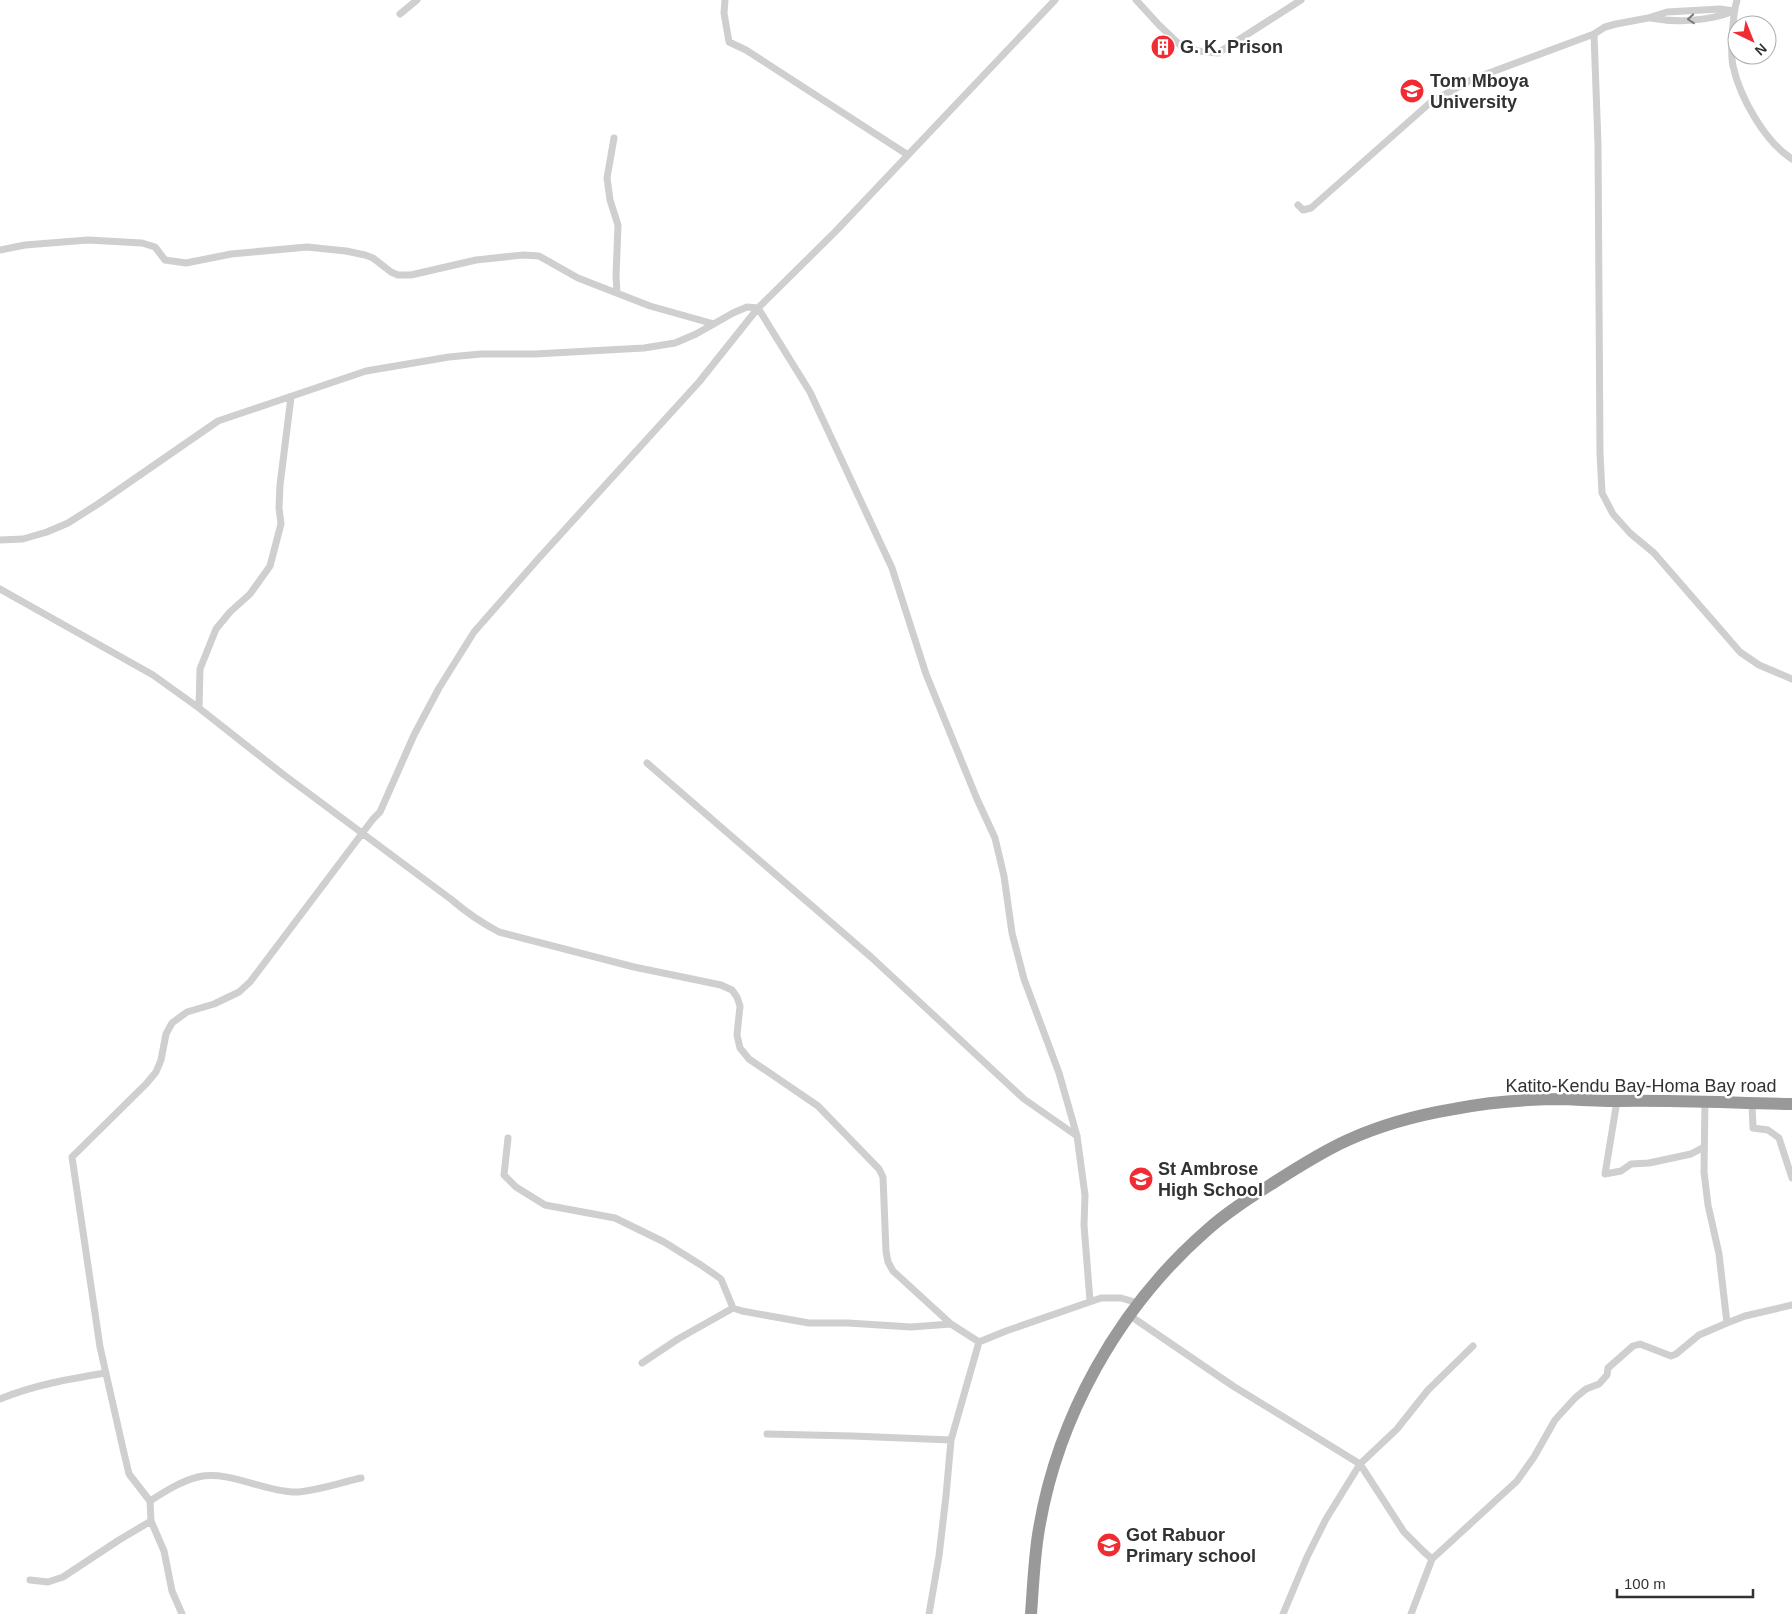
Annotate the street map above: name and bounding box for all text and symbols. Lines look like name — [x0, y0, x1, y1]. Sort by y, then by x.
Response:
one-way arrow — [1687, 14, 1695, 25]
north arrow — [1727, 15, 1777, 65]
building icon: G. K. Prison — [1150, 34, 1176, 60]
place label: G. K. Prison — [1180, 37, 1283, 57]
text: N — [1752, 40, 1770, 59]
place label: Tom Mboya University — [1430, 71, 1530, 112]
school or university icon: Tom Mboya University — [1399, 78, 1425, 104]
street label: Katito-Kendu Bay-Homa Bay road — [1505, 1076, 1777, 1096]
place label: St Ambrose High School — [1158, 1159, 1263, 1200]
school or university icon: St Ambrose High School — [1128, 1166, 1154, 1192]
place label: Got Rabuor Primary school — [1126, 1525, 1256, 1566]
school or university icon: Got Rabuor Primary school — [1096, 1532, 1122, 1558]
scale bar — [1617, 1566, 1753, 1598]
text: 100 m — [1624, 1575, 1666, 1592]

